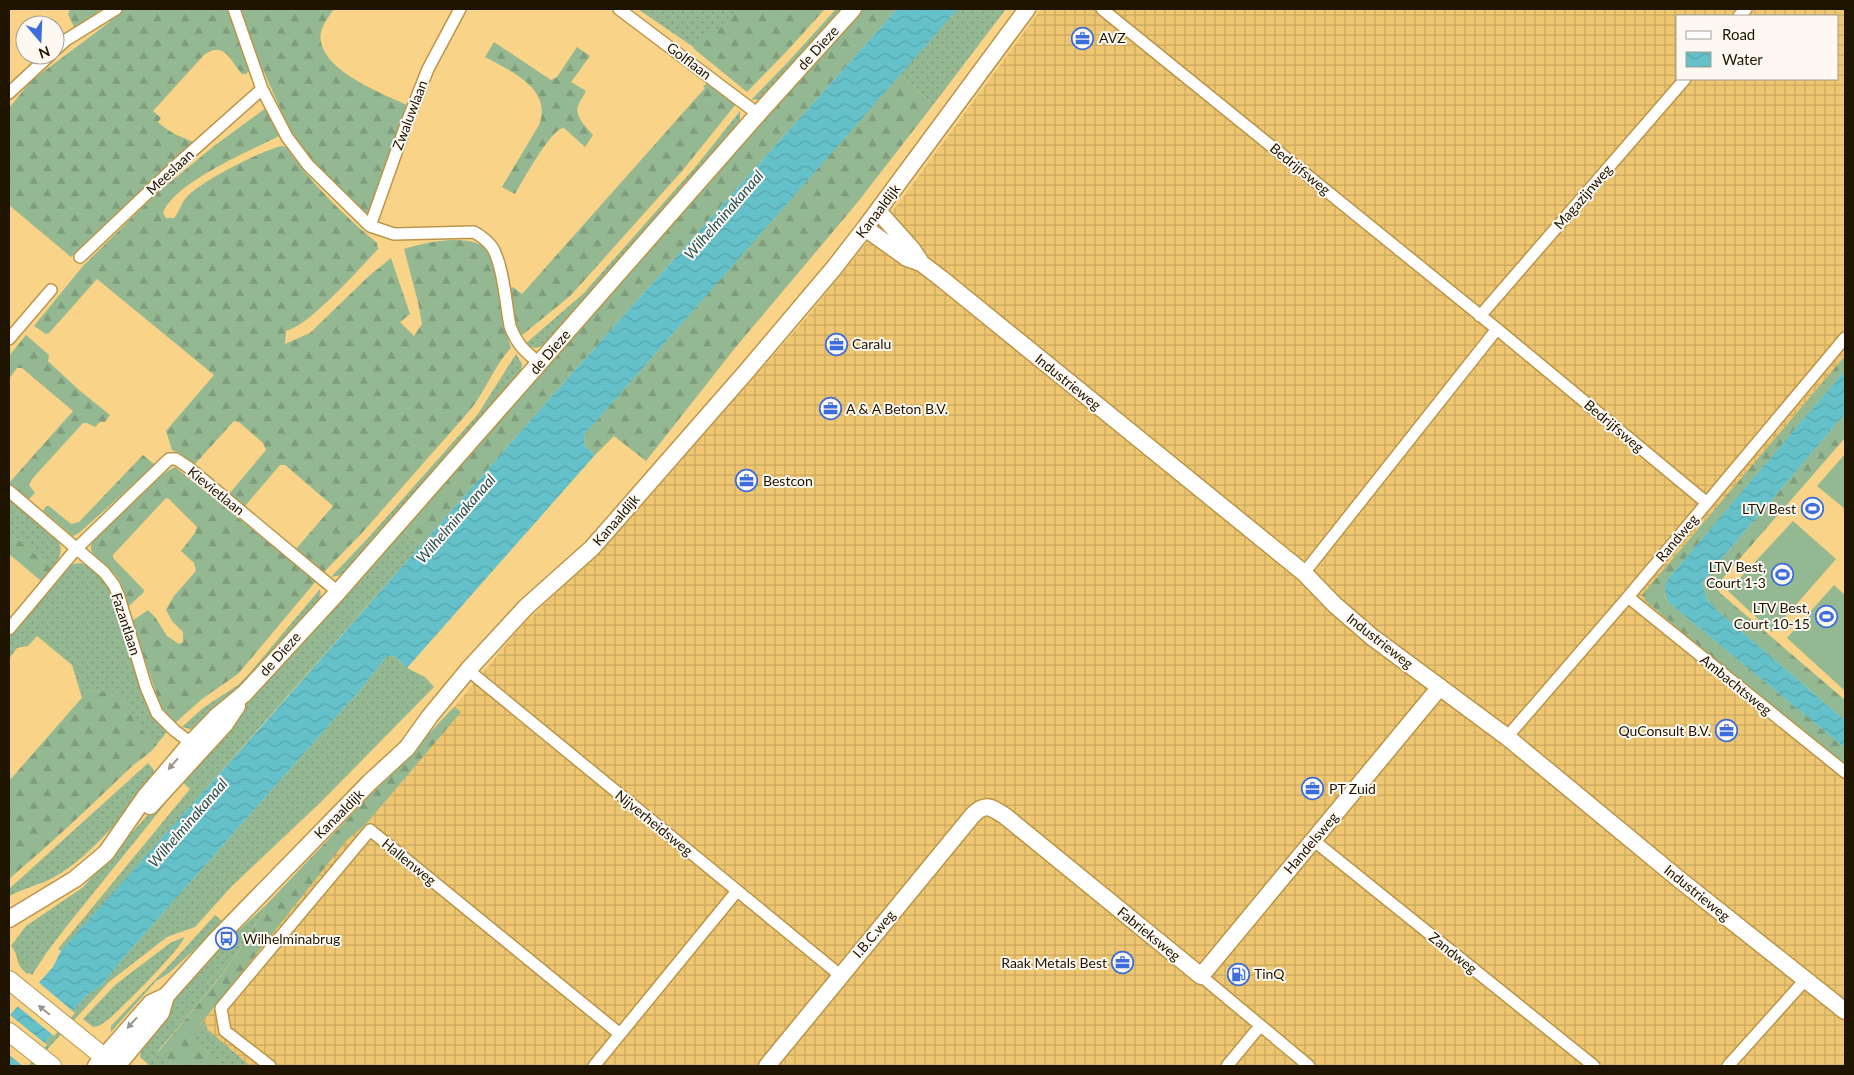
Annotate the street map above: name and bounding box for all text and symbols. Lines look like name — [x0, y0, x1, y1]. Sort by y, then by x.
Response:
north arrow — [15, 15, 65, 65]
legend — [1676, 15, 1839, 80]
street label: de Dieze — [793, 22, 842, 73]
text: Road — [1722, 25, 1755, 43]
office icon: AVZ — [1071, 26, 1095, 50]
place label: AVZ — [1099, 29, 1126, 46]
street label: Golflaan — [664, 38, 715, 83]
text: N — [37, 43, 52, 63]
text: Water — [1722, 50, 1763, 68]
street label: Zwaluwlaan — [389, 78, 431, 152]
street label: Bedrijfsweg — [1267, 139, 1334, 198]
street label: Meeslaan — [142, 145, 197, 198]
street label: Magazijnweg — [1550, 161, 1615, 233]
water label: Wilhelminakanaal — [680, 166, 767, 262]
street label: Kanaaldijk — [852, 180, 904, 241]
street label: de Dieze — [526, 326, 574, 378]
office icon: Caralu — [824, 332, 848, 356]
place label: Caralu — [852, 335, 891, 352]
street label: Industrieweg — [1032, 350, 1105, 413]
street label: Bedrijfsweg — [1581, 396, 1648, 455]
office icon: A & A Beton B.V. — [818, 397, 842, 421]
place label: A & A Beton B.V. — [846, 400, 948, 417]
street label: Kievietlaan — [185, 463, 248, 519]
office icon: Bestcon — [735, 469, 759, 493]
water label: Wilhelminakanaal — [412, 470, 499, 566]
place label: Bestcon — [763, 472, 813, 489]
street label: Kanaaldijk — [589, 490, 643, 549]
sports icon: LTV Best — [1800, 497, 1824, 521]
place label: LTV Best — [1742, 500, 1796, 517]
street label: Randweg — [1652, 510, 1701, 565]
place label: LTV Best, Court 1-3 — [1706, 558, 1766, 591]
sports icon: LTV Best, Court 1-3 — [1770, 563, 1794, 587]
street label: Fazantlaan — [108, 590, 145, 657]
place label: LTV Best, Court 10-15 — [1734, 599, 1810, 632]
sports icon: LTV Best, Court 10-15 — [1814, 604, 1838, 628]
street label: Industrieweg — [1344, 609, 1417, 672]
street label: de Dieze — [255, 628, 304, 679]
street label: Ambachtsweg — [1697, 651, 1775, 719]
office icon: QuConsult B.V. — [1715, 719, 1739, 743]
place label: QuConsult B.V. — [1618, 722, 1711, 739]
one-way arrow — [167, 758, 179, 770]
water label: Wilhelminakanaal — [144, 774, 231, 870]
office icon: PT Zuid — [1301, 777, 1325, 801]
place label: PT Zuid — [1329, 780, 1376, 797]
street label: Kanaaldijk — [310, 785, 368, 842]
street label: Nijverheidsweg — [612, 786, 697, 859]
street label: Handelsweg — [1280, 808, 1341, 877]
street label: Hallenweg — [379, 835, 440, 889]
street label: Industrieweg — [1661, 861, 1734, 924]
street label: Fabrieksweg — [1114, 903, 1184, 964]
street label: I.B.C.weg — [849, 906, 899, 961]
bus stop icon: Wilhelminabrug — [215, 927, 239, 951]
street label: Zandweg — [1426, 928, 1481, 977]
place label: Wilhelminabrug — [243, 930, 340, 947]
office icon: Raak Metals Best — [1111, 951, 1135, 975]
place label: Raak Metals Best — [1001, 954, 1107, 971]
fuel station icon: TinQ — [1226, 962, 1250, 986]
place label: TinQ — [1254, 965, 1285, 982]
one-way arrow — [38, 1004, 51, 1015]
one-way arrow — [127, 1017, 138, 1030]

